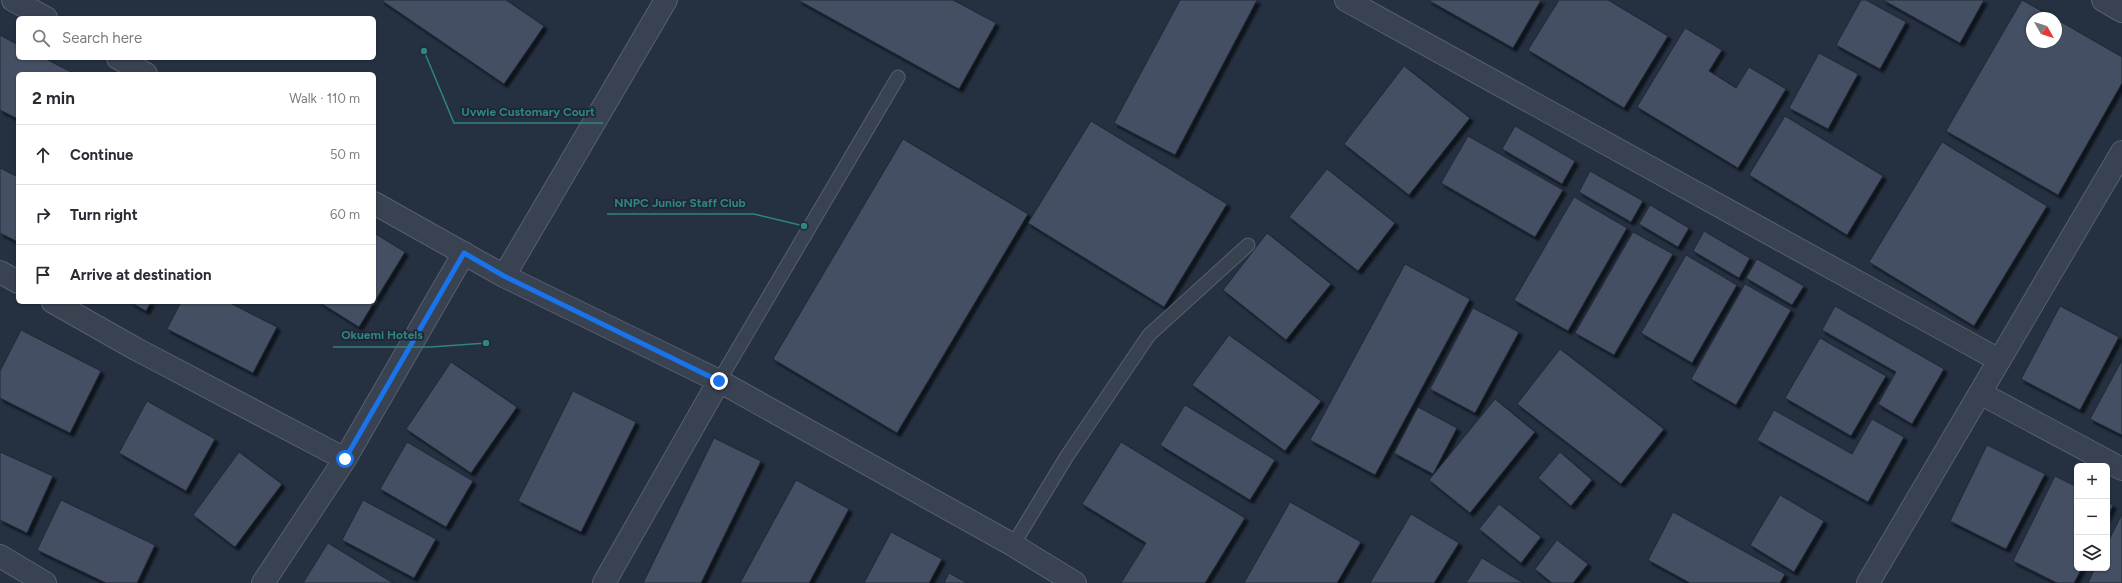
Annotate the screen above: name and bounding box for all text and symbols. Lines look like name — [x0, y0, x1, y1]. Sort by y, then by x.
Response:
north arrow — [2026, 12, 2062, 48]
search box — [16, 16, 376, 60]
icon: search — [30, 27, 52, 49]
text: Search here — [62, 29, 142, 47]
text: 2 min — [32, 88, 75, 108]
text: Walk · 110 m — [289, 91, 360, 106]
callout: Uvwie Customary Court — [454, 99, 603, 123]
text: Uvwie Customary Court — [461, 105, 595, 119]
icon: ahead — [32, 144, 54, 166]
text: Continue — [70, 146, 133, 164]
text: 50 m — [330, 147, 360, 162]
callout: NNPC Junior Staff Club — [607, 190, 754, 214]
text: NNPC Junior Staff Club — [614, 196, 746, 210]
icon: right — [32, 204, 54, 226]
text: Turn right — [70, 206, 138, 224]
text: 60 m — [330, 207, 360, 222]
icon: arrive — [32, 264, 54, 286]
text: Arrive at destination — [70, 266, 211, 284]
callout: Okuemi Hotels — [333, 323, 431, 347]
text: Okuemi Hotels — [341, 328, 423, 342]
route end — [710, 372, 728, 390]
route start — [336, 450, 354, 468]
map controls — [2074, 463, 2110, 571]
button: + — [2074, 463, 2110, 499]
button: − — [2074, 499, 2110, 535]
button: layers — [2074, 535, 2110, 571]

